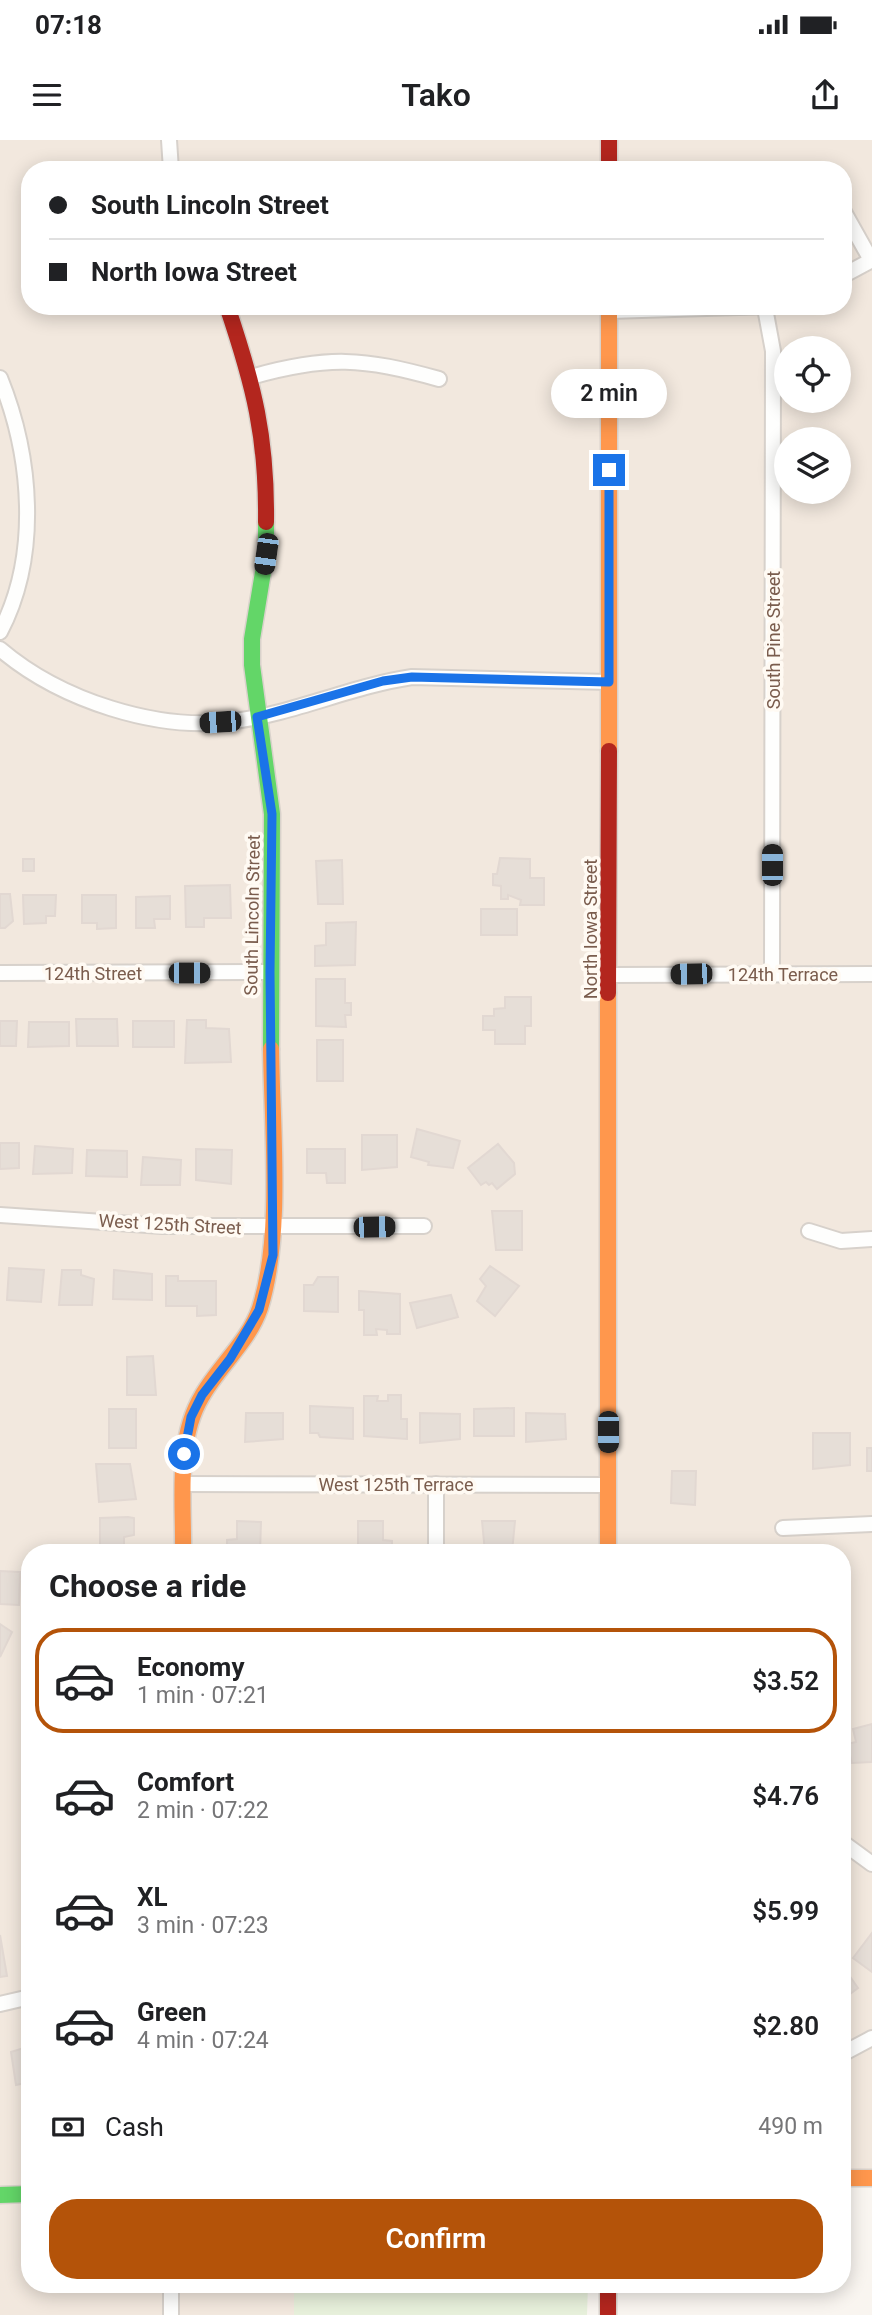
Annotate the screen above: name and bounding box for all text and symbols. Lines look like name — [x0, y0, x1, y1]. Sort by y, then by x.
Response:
text: 07:18 — [35, 10, 102, 40]
icon: menu — [28, 76, 66, 114]
text: Tako — [401, 76, 471, 114]
icon: share — [806, 76, 844, 114]
text: South Lincoln Street — [91, 190, 329, 220]
text: North Iowa Street — [91, 257, 297, 287]
map controls — [774, 336, 851, 504]
button: locate — [774, 336, 851, 413]
callout: 2 min — [551, 369, 667, 418]
text: 2 min — [580, 380, 638, 407]
button: layers — [774, 427, 851, 504]
route end — [593, 454, 625, 486]
car — [253, 532, 280, 576]
street label: South Pine Street — [763, 571, 784, 709]
car — [199, 710, 242, 734]
street label: South Lincoln Street — [240, 834, 264, 996]
car — [762, 844, 783, 886]
street label: North Iowa Street — [580, 859, 601, 999]
street label: 124th Street — [44, 963, 142, 984]
car — [169, 963, 211, 984]
car — [670, 963, 713, 985]
street label: 124th Terrace — [728, 964, 838, 985]
street label: West 125th Street — [98, 1210, 242, 1238]
car — [353, 1216, 396, 1238]
car — [598, 1411, 619, 1453]
route start — [168, 1438, 200, 1470]
street label: West 125th Terrace — [318, 1474, 474, 1495]
text: Choose a ride — [49, 1567, 246, 1605]
icon: car — [53, 1649, 116, 1712]
text: Economy — [137, 1652, 244, 1682]
text: $3.52 — [752, 1666, 819, 1696]
text: 1 min · 07:21 — [137, 1682, 269, 1709]
icon: car — [53, 1764, 116, 1827]
text: Comfort — [137, 1767, 234, 1797]
text: $4.76 — [752, 1781, 819, 1811]
text: 2 min · 07:22 — [137, 1797, 269, 1824]
icon: car — [53, 1879, 116, 1942]
text: XL — [137, 1882, 168, 1912]
text: $5.99 — [752, 1896, 819, 1926]
text: 3 min · 07:23 — [137, 1912, 269, 1939]
icon: car — [53, 1994, 116, 2057]
text: Green — [137, 1997, 207, 2027]
text: $2.80 — [752, 2011, 819, 2041]
text: 4 min · 07:24 — [137, 2027, 269, 2054]
icon: cash — [49, 2108, 87, 2146]
text: Cash — [105, 2112, 164, 2142]
text: 490 m — [758, 2113, 823, 2140]
button: Confirm — [49, 2199, 823, 2279]

